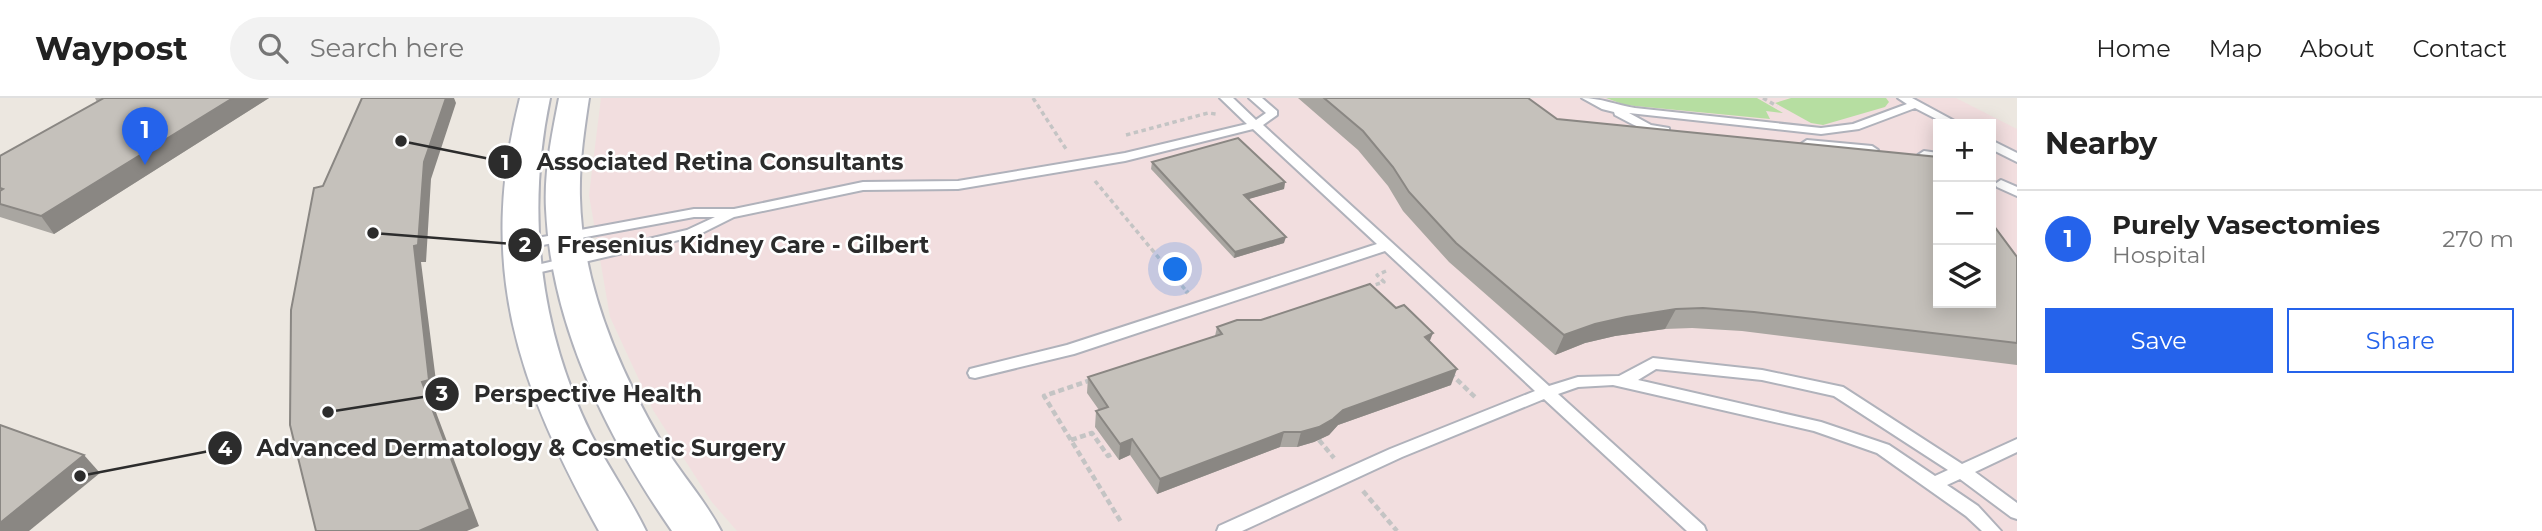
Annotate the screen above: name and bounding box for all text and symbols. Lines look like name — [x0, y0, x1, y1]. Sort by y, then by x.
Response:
search box — [230, 17, 720, 80]
text: Waypost — [35, 28, 188, 68]
icon: search — [254, 29, 292, 67]
text: Search here — [310, 32, 464, 64]
text: Home — [2096, 34, 2171, 63]
text: Map — [2209, 34, 2262, 63]
text: About — [2300, 34, 2374, 63]
text: Contact — [2412, 34, 2507, 63]
pin: 1 — [122, 107, 168, 165]
map controls — [1933, 119, 1996, 308]
button: + — [1933, 119, 1996, 182]
text: Nearby — [2045, 125, 2157, 162]
callout: Associated Retina Consultants — [488, 140, 918, 184]
text: Associated Retina Consultants — [535, 148, 904, 176]
text: 1 — [501, 150, 509, 175]
button: − — [1933, 182, 1996, 245]
text: Purely Vasectomies — [2112, 209, 2380, 241]
callout: Fresenius Kidney Care - Gilbert — [507, 223, 943, 267]
text: 1 — [2063, 225, 2073, 253]
text: 270 m — [2442, 225, 2514, 253]
text: Fresenius Kidney Care - Gilbert — [557, 231, 929, 259]
text: 2 — [519, 232, 531, 257]
text: Hospital — [2112, 241, 2207, 269]
button: layers — [1933, 245, 1996, 308]
your location — [1158, 252, 1192, 286]
button: Save — [2045, 308, 2273, 373]
button: Share — [2287, 308, 2514, 373]
callout: Perspective Health — [425, 372, 716, 416]
text: Perspective Health — [474, 380, 702, 408]
text: 3 — [435, 381, 448, 406]
callout: Advanced Dermatology & Cosmetic Surgery — [207, 426, 799, 470]
text: Advanced Dermatology & Cosmetic Surgery — [256, 434, 786, 462]
text: 4 — [218, 436, 233, 461]

